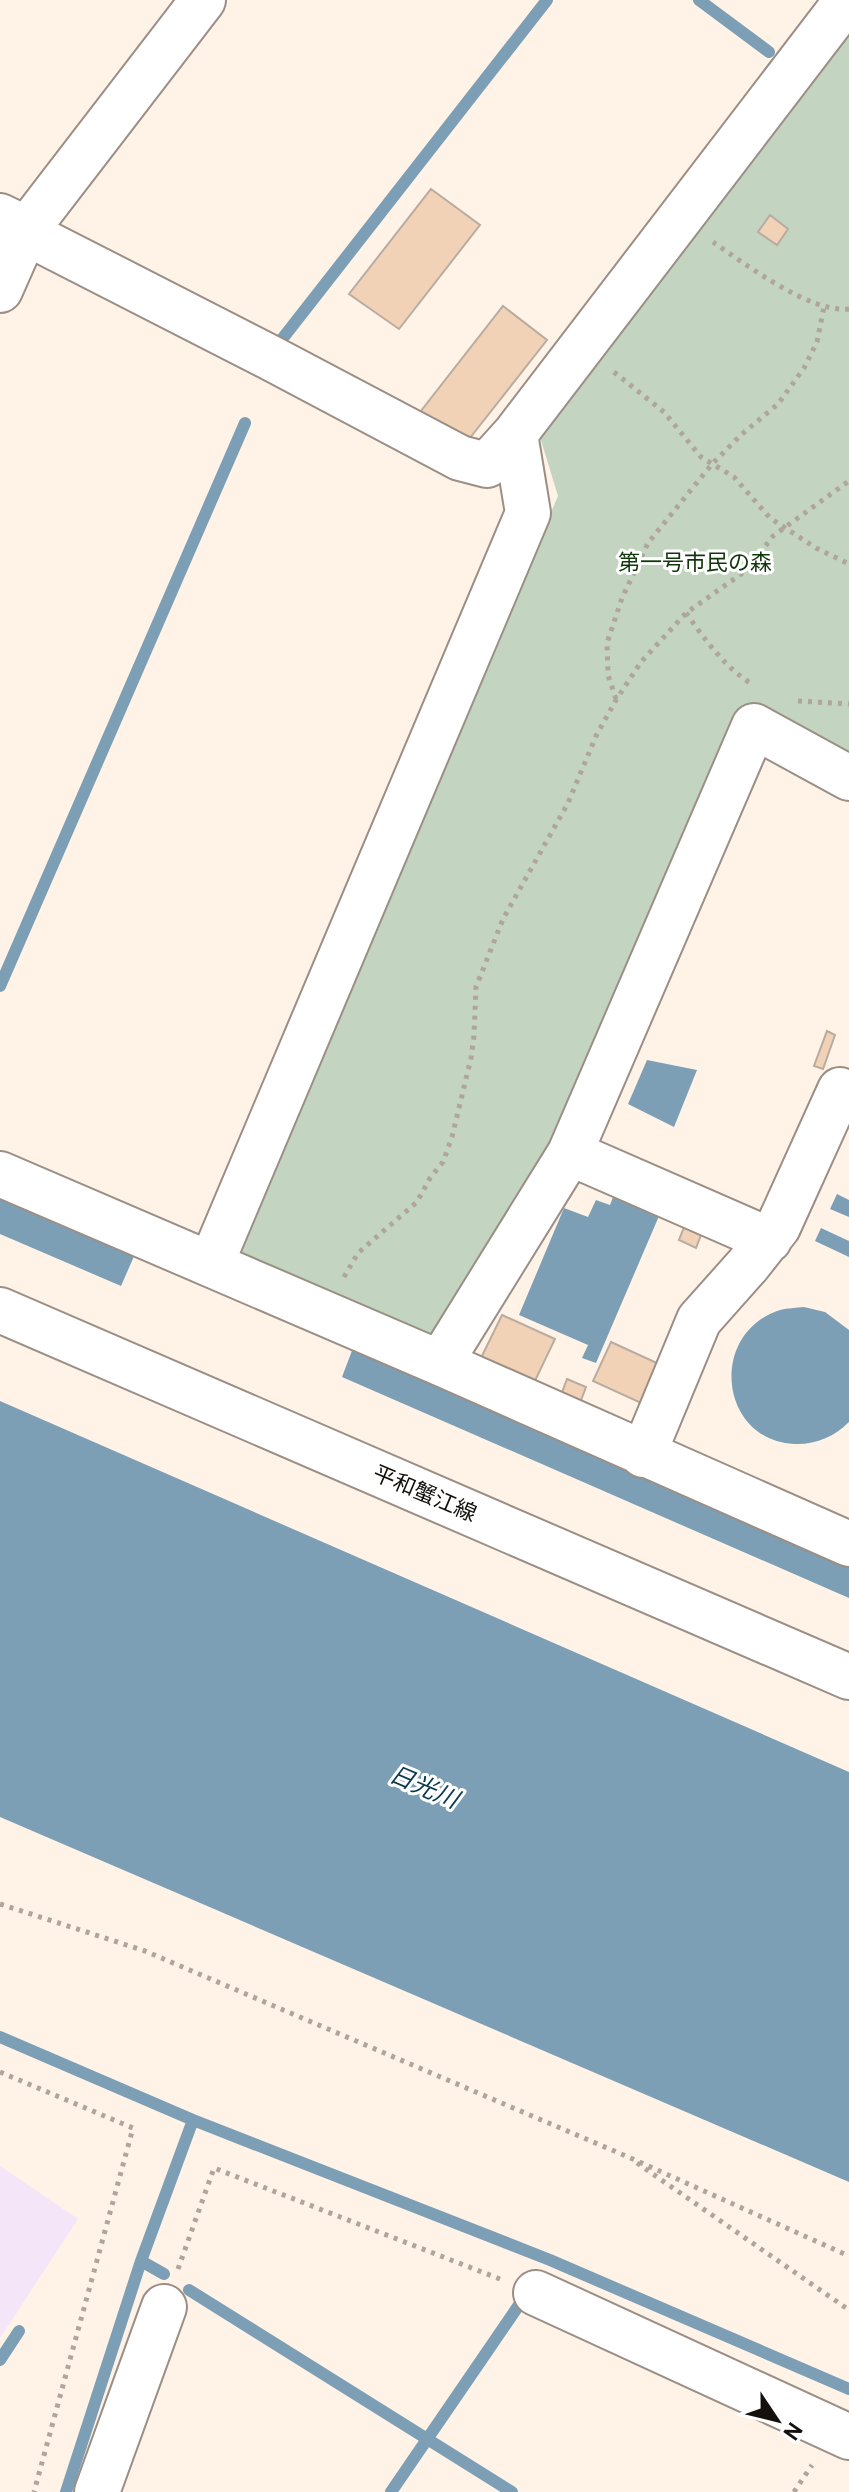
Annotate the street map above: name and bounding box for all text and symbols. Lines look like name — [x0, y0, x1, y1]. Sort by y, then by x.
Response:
park label: 第一号市民の森 — [618, 551, 772, 578]
street label: 平和蟹江線 — [368, 1461, 480, 1529]
water label: 日光川 — [384, 1761, 465, 1818]
north arrow — [737, 2380, 817, 2460]
text: N — [776, 2416, 807, 2444]

